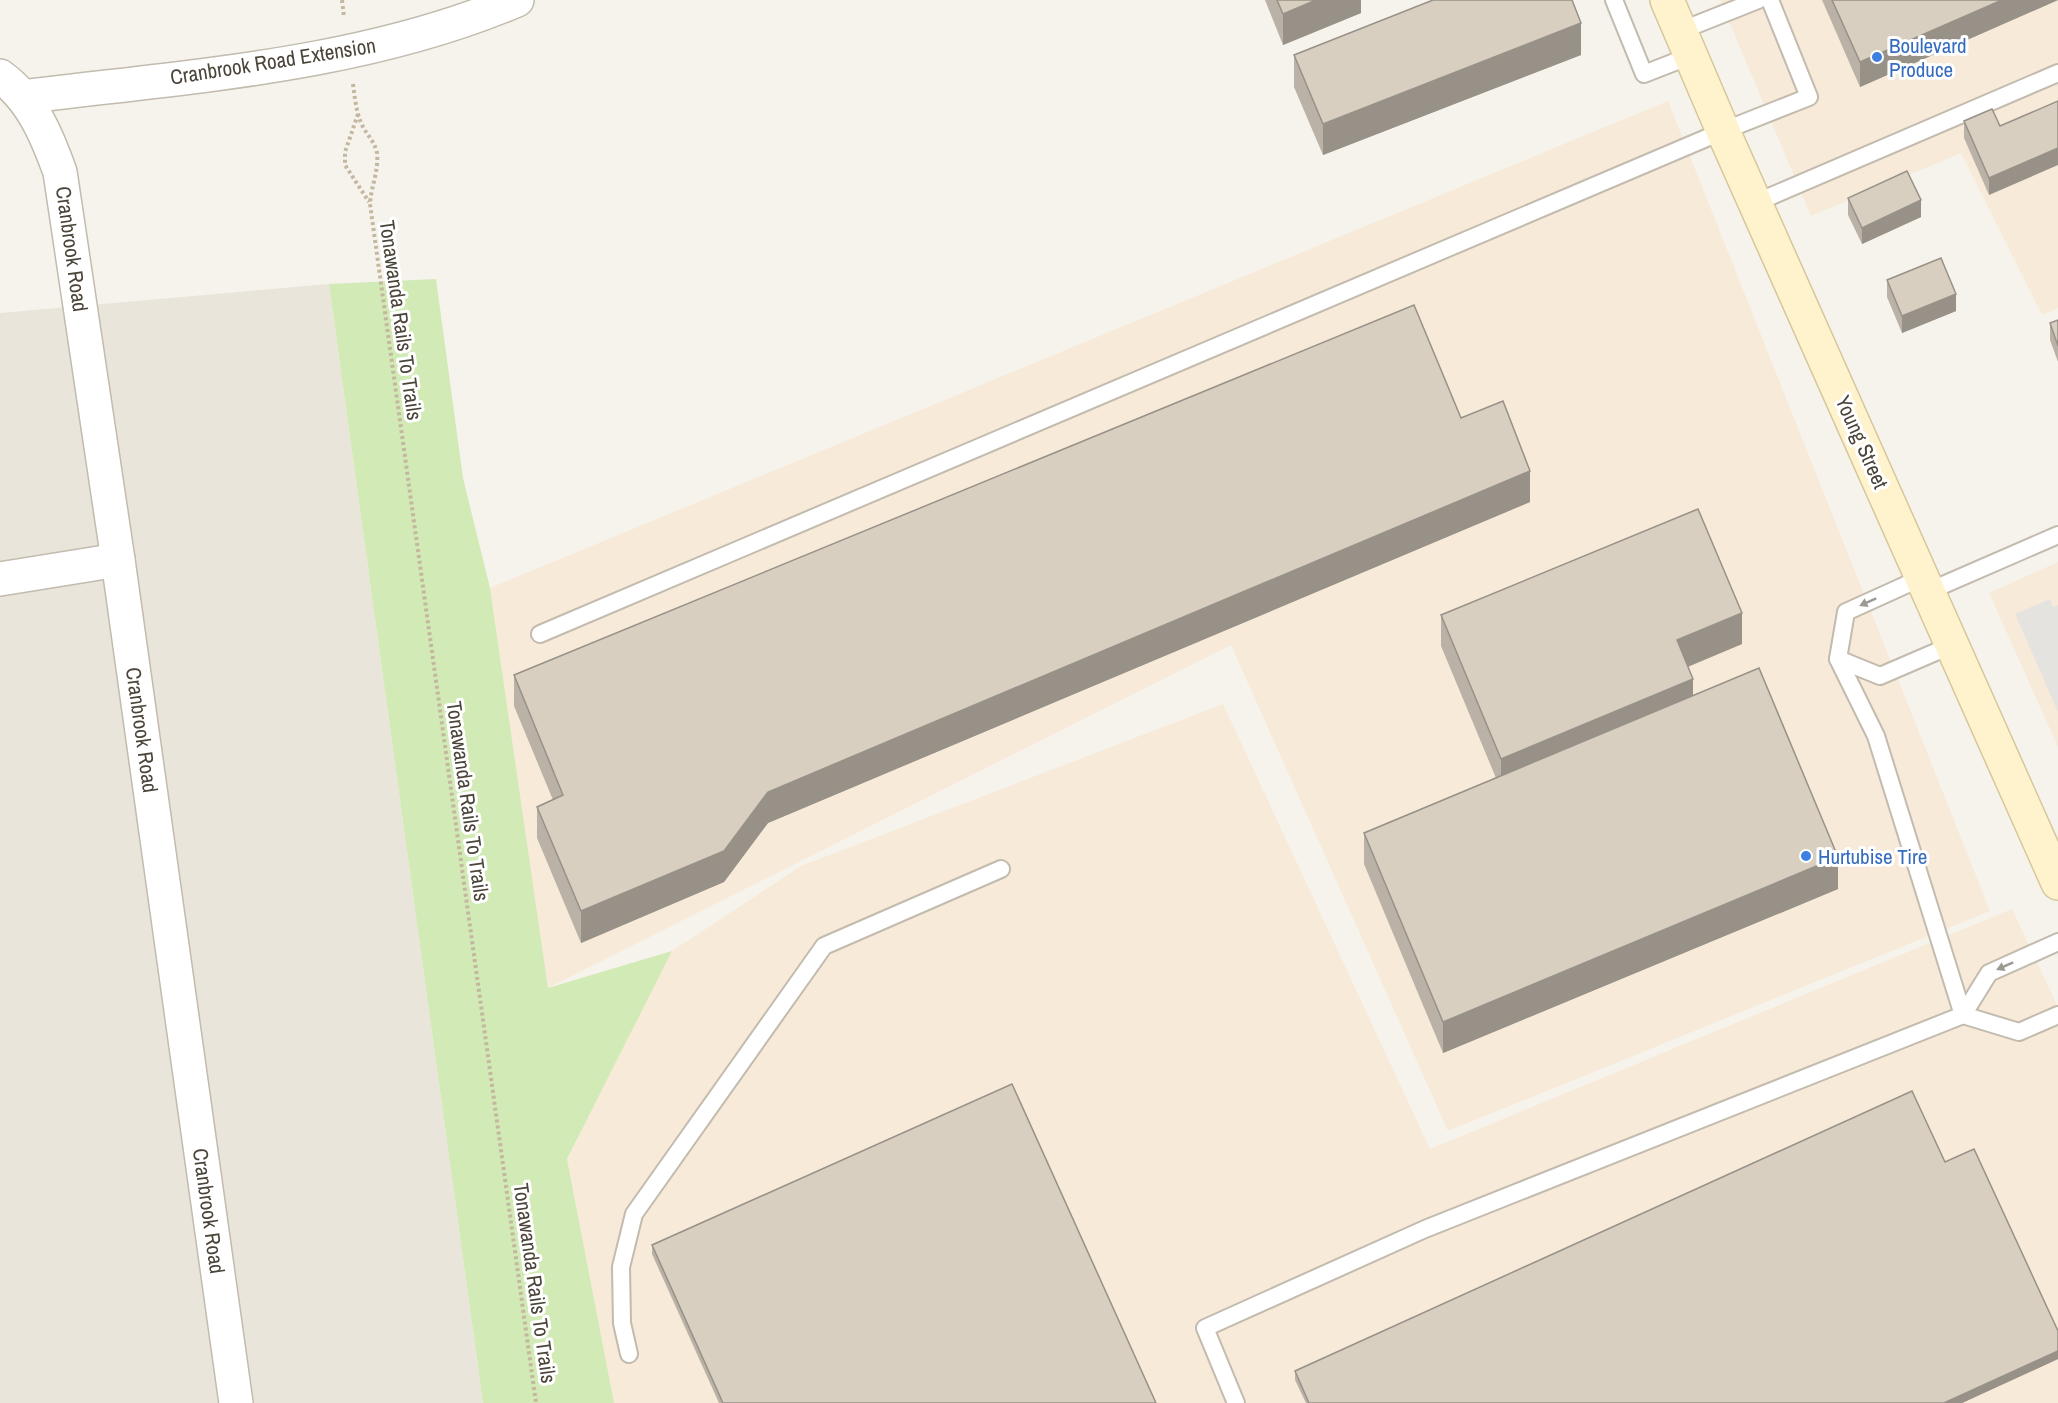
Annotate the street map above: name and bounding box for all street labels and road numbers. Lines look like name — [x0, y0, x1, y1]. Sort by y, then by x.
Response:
street label: Cranbrook Road Extension — [168, 30, 378, 92]
street label: Cranbrook Road — [49, 184, 95, 314]
street label: Tonawanda Rails To Trails — [373, 218, 429, 422]
street label: Young Street — [1829, 391, 1895, 493]
street label: Cranbrook Road — [119, 665, 165, 795]
street label: Tonawanda Rails To Trails — [440, 699, 496, 903]
street label: Cranbrook Road — [186, 1146, 232, 1276]
street label: Tonawanda Rails To Trails — [507, 1181, 563, 1385]

